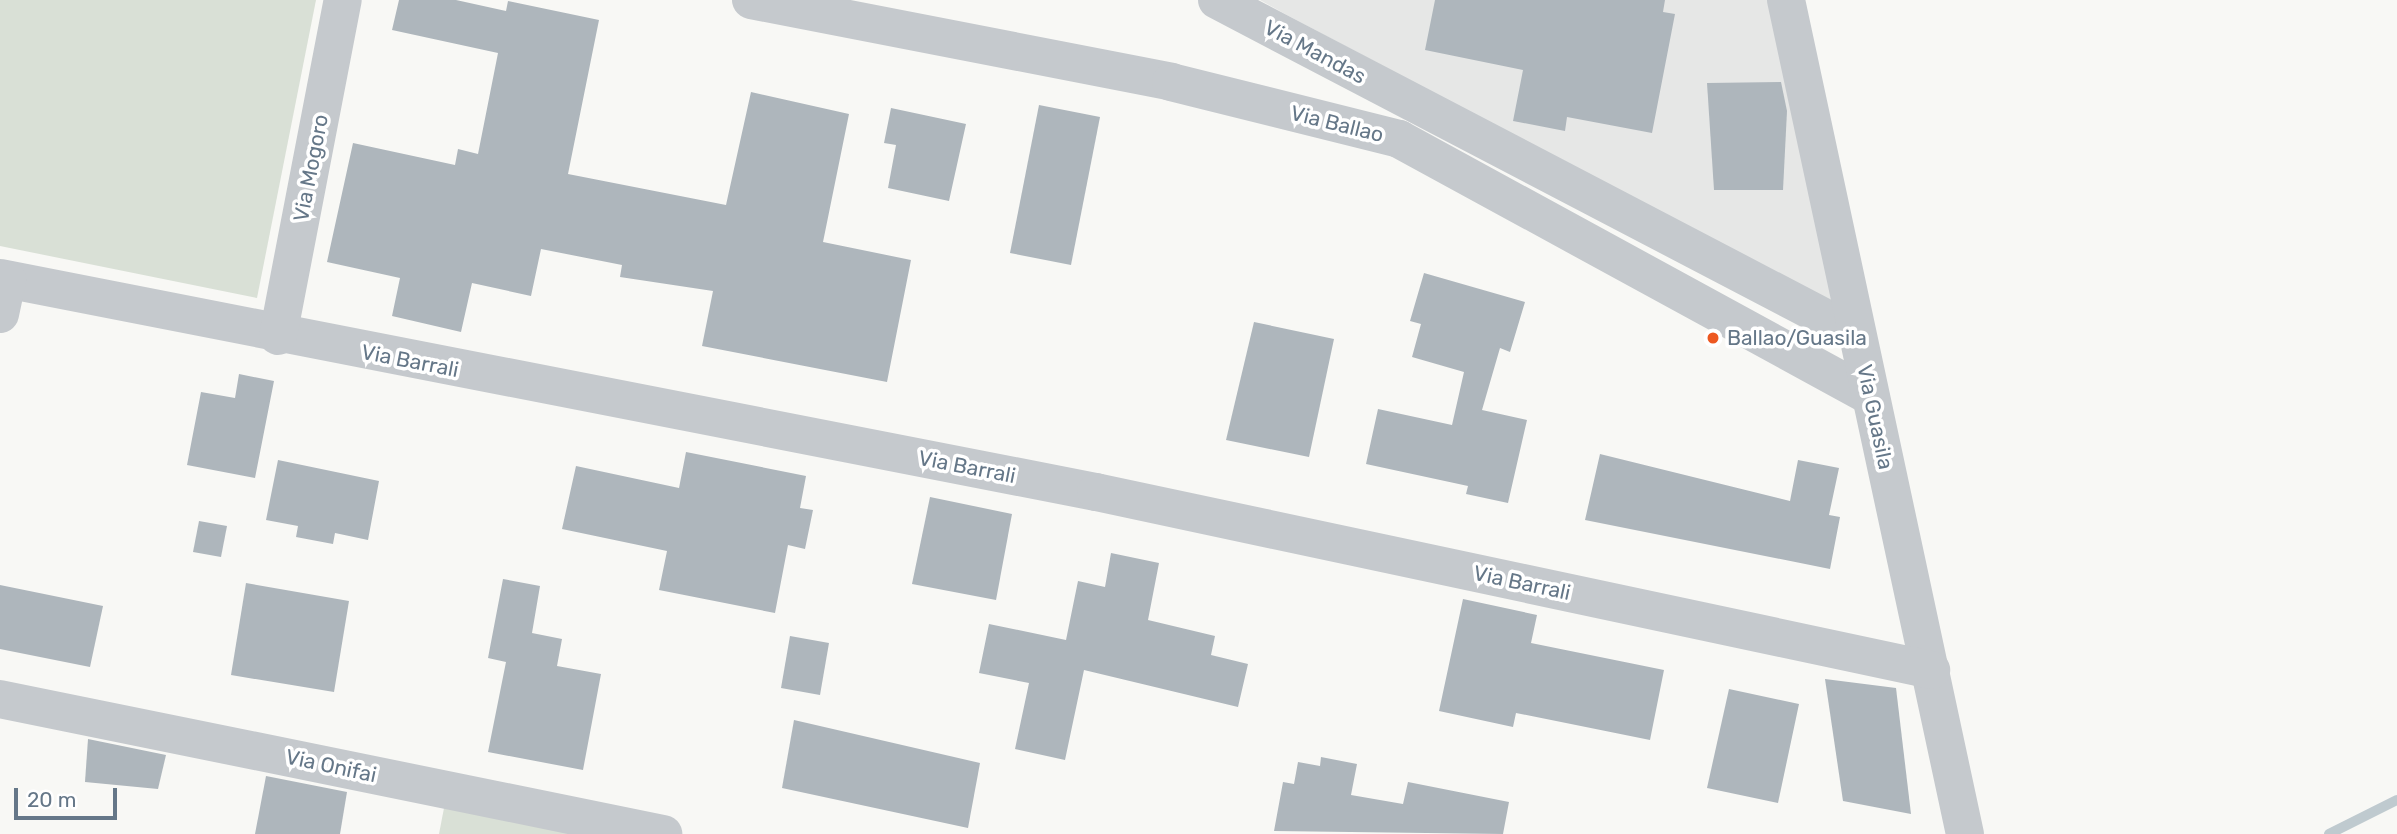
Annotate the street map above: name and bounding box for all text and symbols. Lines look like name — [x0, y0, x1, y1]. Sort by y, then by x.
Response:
street label: Via Mandas — [1260, 15, 1370, 89]
street label: Via Ballao — [1288, 100, 1386, 148]
street label: Via Mogoro — [288, 112, 334, 224]
place label: Ballao/Guasila — [1727, 325, 1867, 351]
marker: Ballao/Guasila — [1705, 330, 1721, 346]
street label: Via Barrali — [359, 339, 461, 383]
street label: Via Guasila — [1852, 362, 1898, 472]
street label: Via Barrali — [916, 445, 1018, 489]
street label: Via Barrali — [1471, 560, 1573, 606]
street label: Via Onifai — [283, 744, 379, 788]
scale bar — [18, 774, 121, 818]
text: 20 m — [27, 787, 76, 812]

